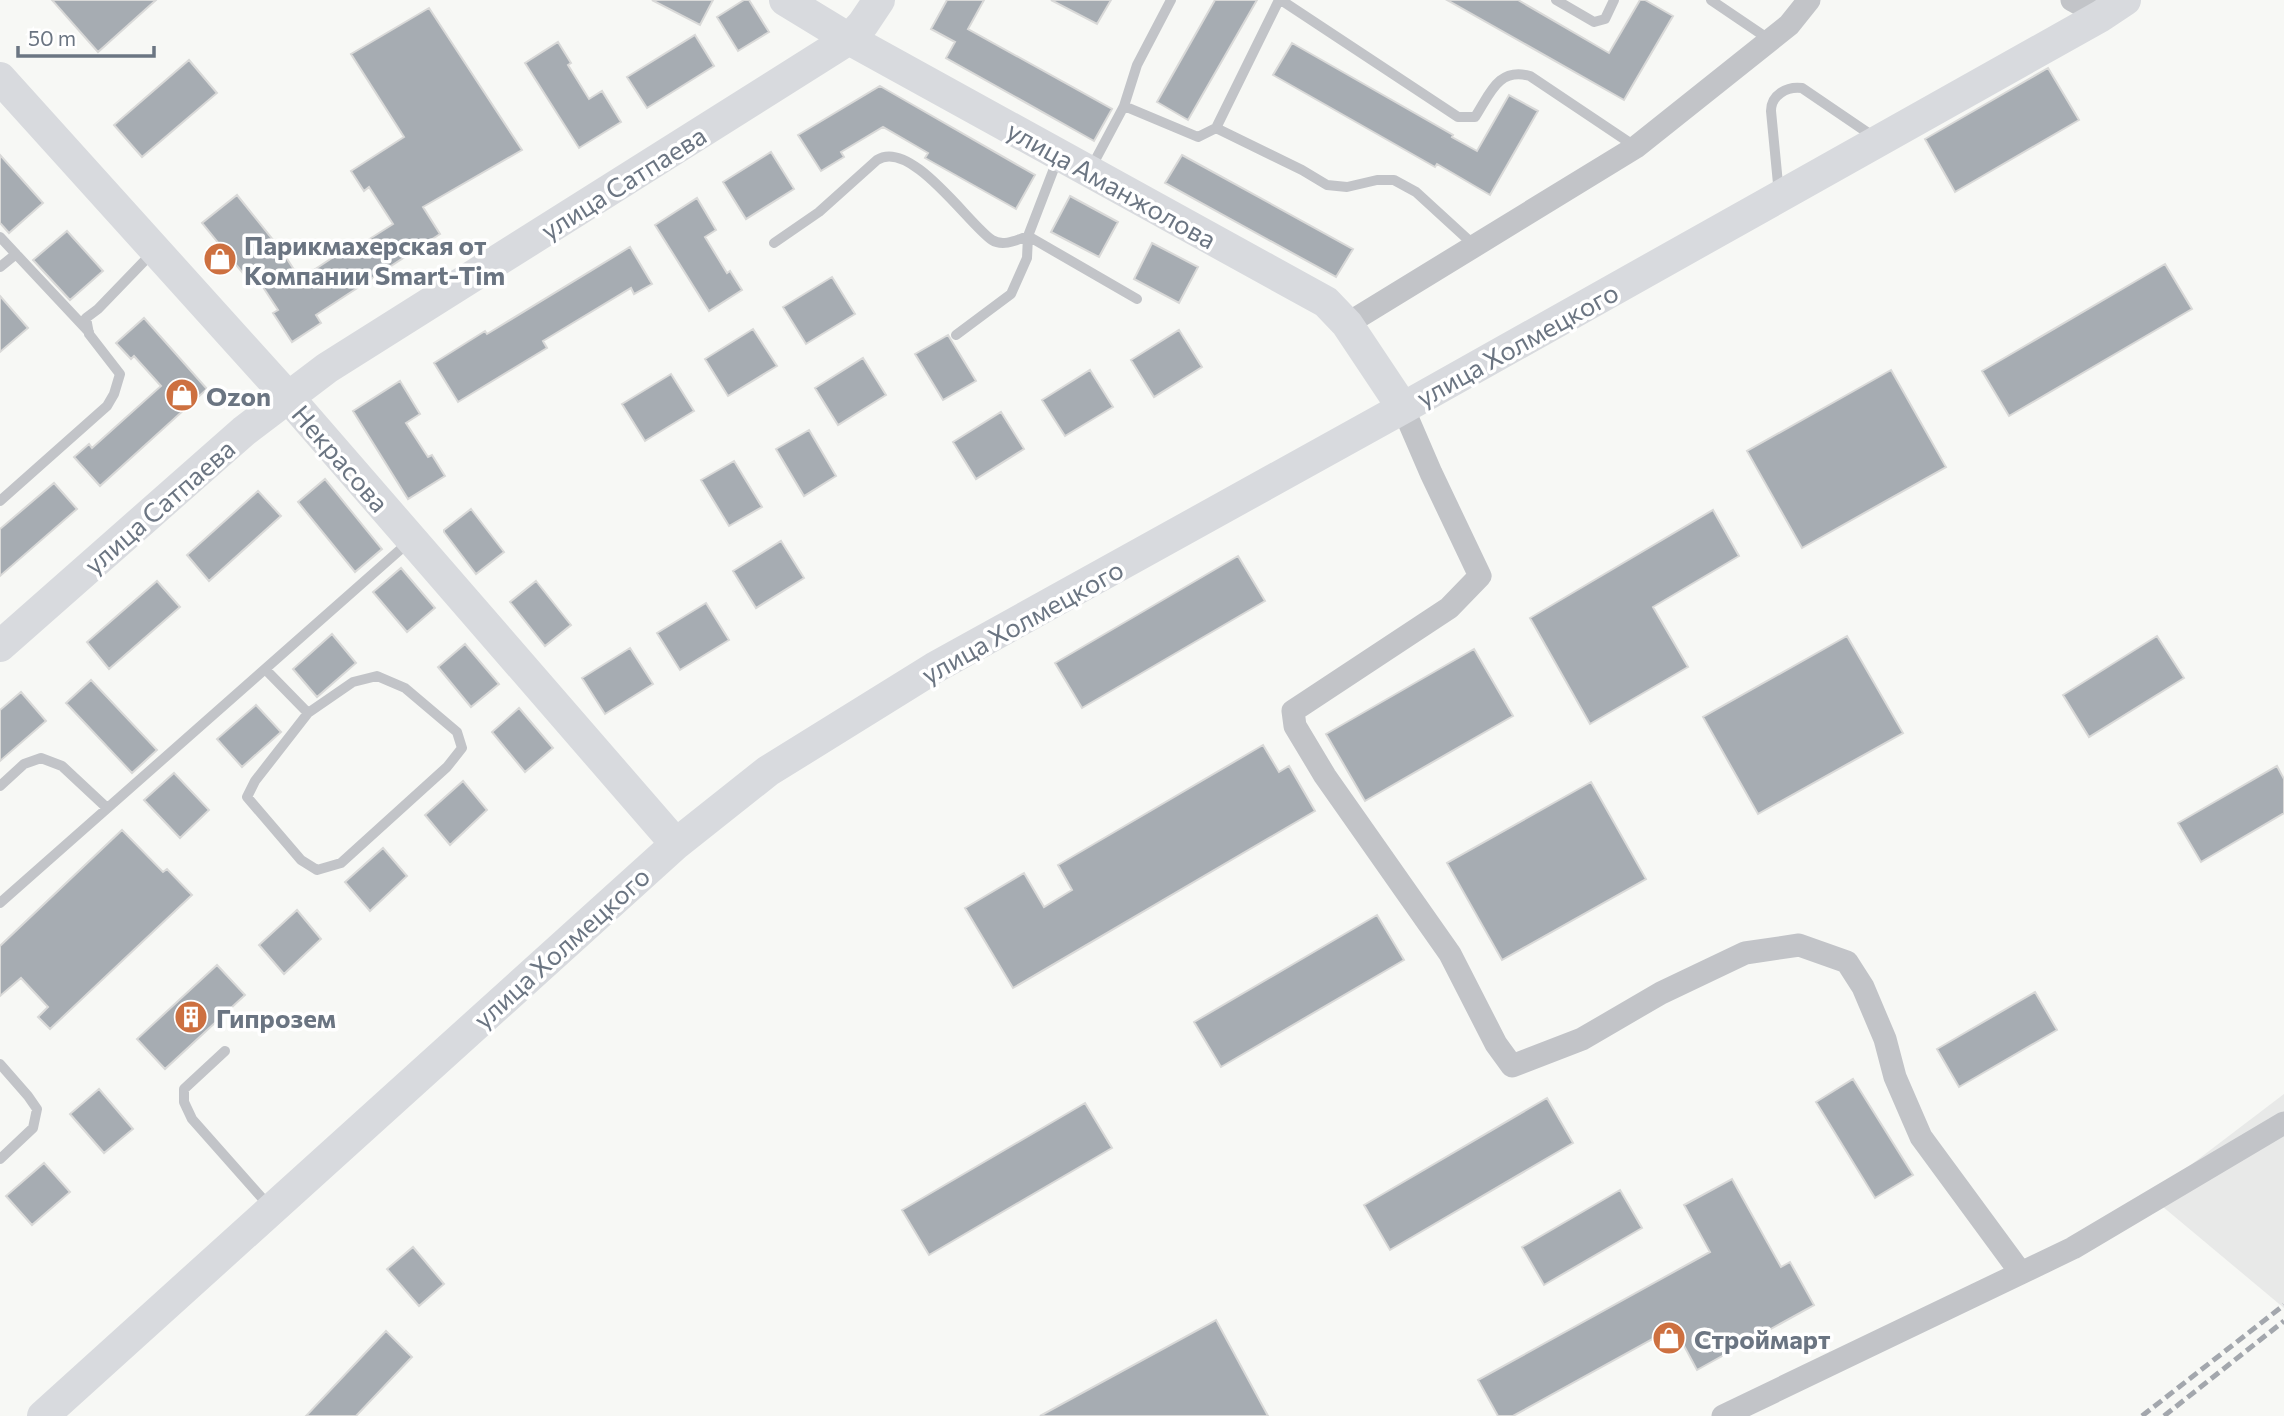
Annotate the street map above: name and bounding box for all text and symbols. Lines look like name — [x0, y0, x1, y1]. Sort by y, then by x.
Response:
scale bar — [18, 14, 154, 58]
text: 50 m — [28, 25, 76, 50]
street label: улица Аманжолова — [1002, 114, 1222, 254]
street label: улица Сатпаева — [535, 119, 711, 245]
place label: Парикмахерская от Компании Smart-Tim — [244, 229, 505, 290]
shop icon: Парикмахерская от Компании Smart-Tim — [201, 240, 239, 278]
street label: улица Холмецкого — [1411, 276, 1623, 412]
shop icon: Ozon — [163, 376, 201, 414]
place label: Ozon — [206, 380, 271, 411]
street label: Некрасова — [286, 398, 396, 518]
street label: улица Сатпаева — [78, 432, 240, 580]
street label: улица Холмецкого — [916, 553, 1128, 689]
street label: улица Холмецкого — [467, 860, 655, 1034]
building icon: Гипрозем — [172, 998, 210, 1036]
place label: Гипрозем — [216, 1002, 336, 1033]
shop icon: Строймарт — [1650, 1319, 1688, 1357]
place label: Строймарт — [1694, 1323, 1831, 1354]

